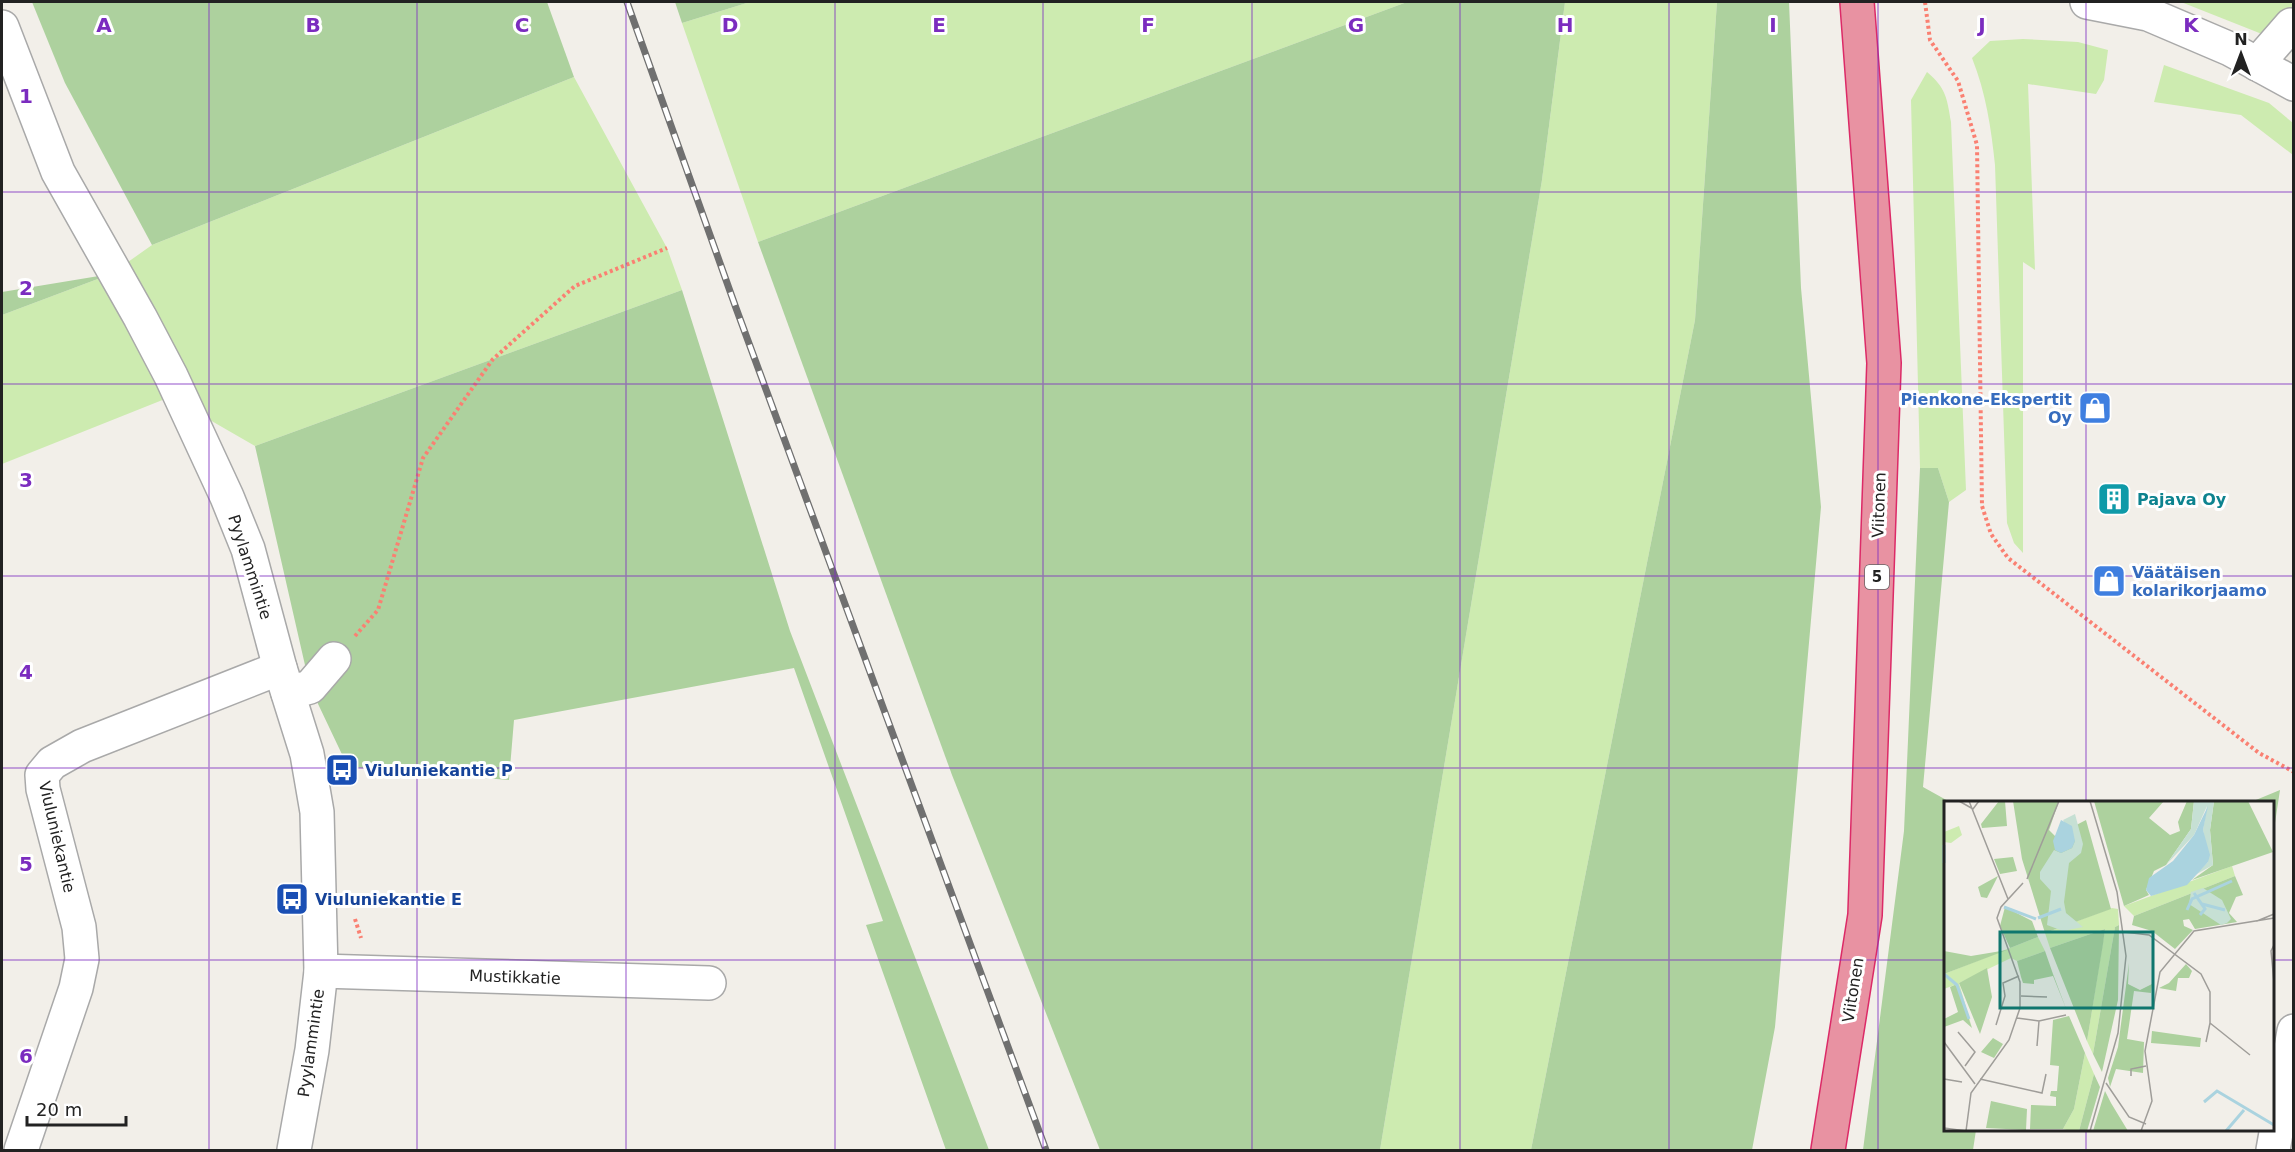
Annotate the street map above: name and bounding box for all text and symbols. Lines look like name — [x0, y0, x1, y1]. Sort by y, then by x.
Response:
text: A — [96, 13, 112, 37]
text: B — [305, 13, 321, 37]
text: C — [515, 13, 529, 37]
text: D — [722, 13, 738, 37]
text: E — [932, 13, 946, 37]
text: F — [1141, 13, 1155, 37]
text: G — [1348, 13, 1364, 37]
text: H — [1557, 13, 1573, 37]
text: I — [1769, 13, 1777, 37]
text: J — [1976, 13, 1986, 37]
text: K — [2183, 13, 2200, 37]
north arrow — [2211, 24, 2271, 84]
text: N — [2234, 30, 2248, 49]
text: 1 — [19, 84, 33, 108]
text: 2 — [19, 276, 33, 300]
place label: Pienkone-Ekspertit Oy — [1900, 390, 2073, 427]
shop icon: Pienkone-Ekspertit Oy — [2077, 390, 2113, 426]
text: 3 — [19, 468, 33, 492]
street label: Viitonen — [1868, 472, 1890, 538]
building icon: Pajava Oy — [2096, 481, 2132, 517]
place label: Pajava Oy — [2137, 490, 2227, 509]
street label: Pyylammintie — [224, 512, 276, 622]
shop icon: Väätäisen kolarikorjaamo — [2091, 563, 2127, 599]
place label: Väätäisen kolarikorjaamo — [2132, 563, 2267, 600]
road number: 5 — [1865, 565, 1889, 589]
text: 4 — [19, 660, 33, 684]
bus stop icon: Viuluniekantie P — [324, 752, 360, 788]
place label: Viuluniekantie P — [365, 761, 513, 780]
street label: Viuluniekantie — [35, 779, 79, 895]
inset map — [1944, 801, 2274, 1131]
text: 5 — [19, 852, 33, 876]
bus stop icon: Viuluniekantie E — [274, 881, 310, 917]
place label: Viuluniekantie E — [315, 890, 462, 909]
street label: Viitonen — [1838, 956, 1868, 1024]
street label: Mustikkatie — [469, 966, 561, 988]
street label: Pyylammintie — [294, 988, 328, 1098]
text: 6 — [19, 1044, 33, 1068]
scale bar — [27, 1089, 126, 1127]
text: 20 m — [36, 1099, 82, 1120]

